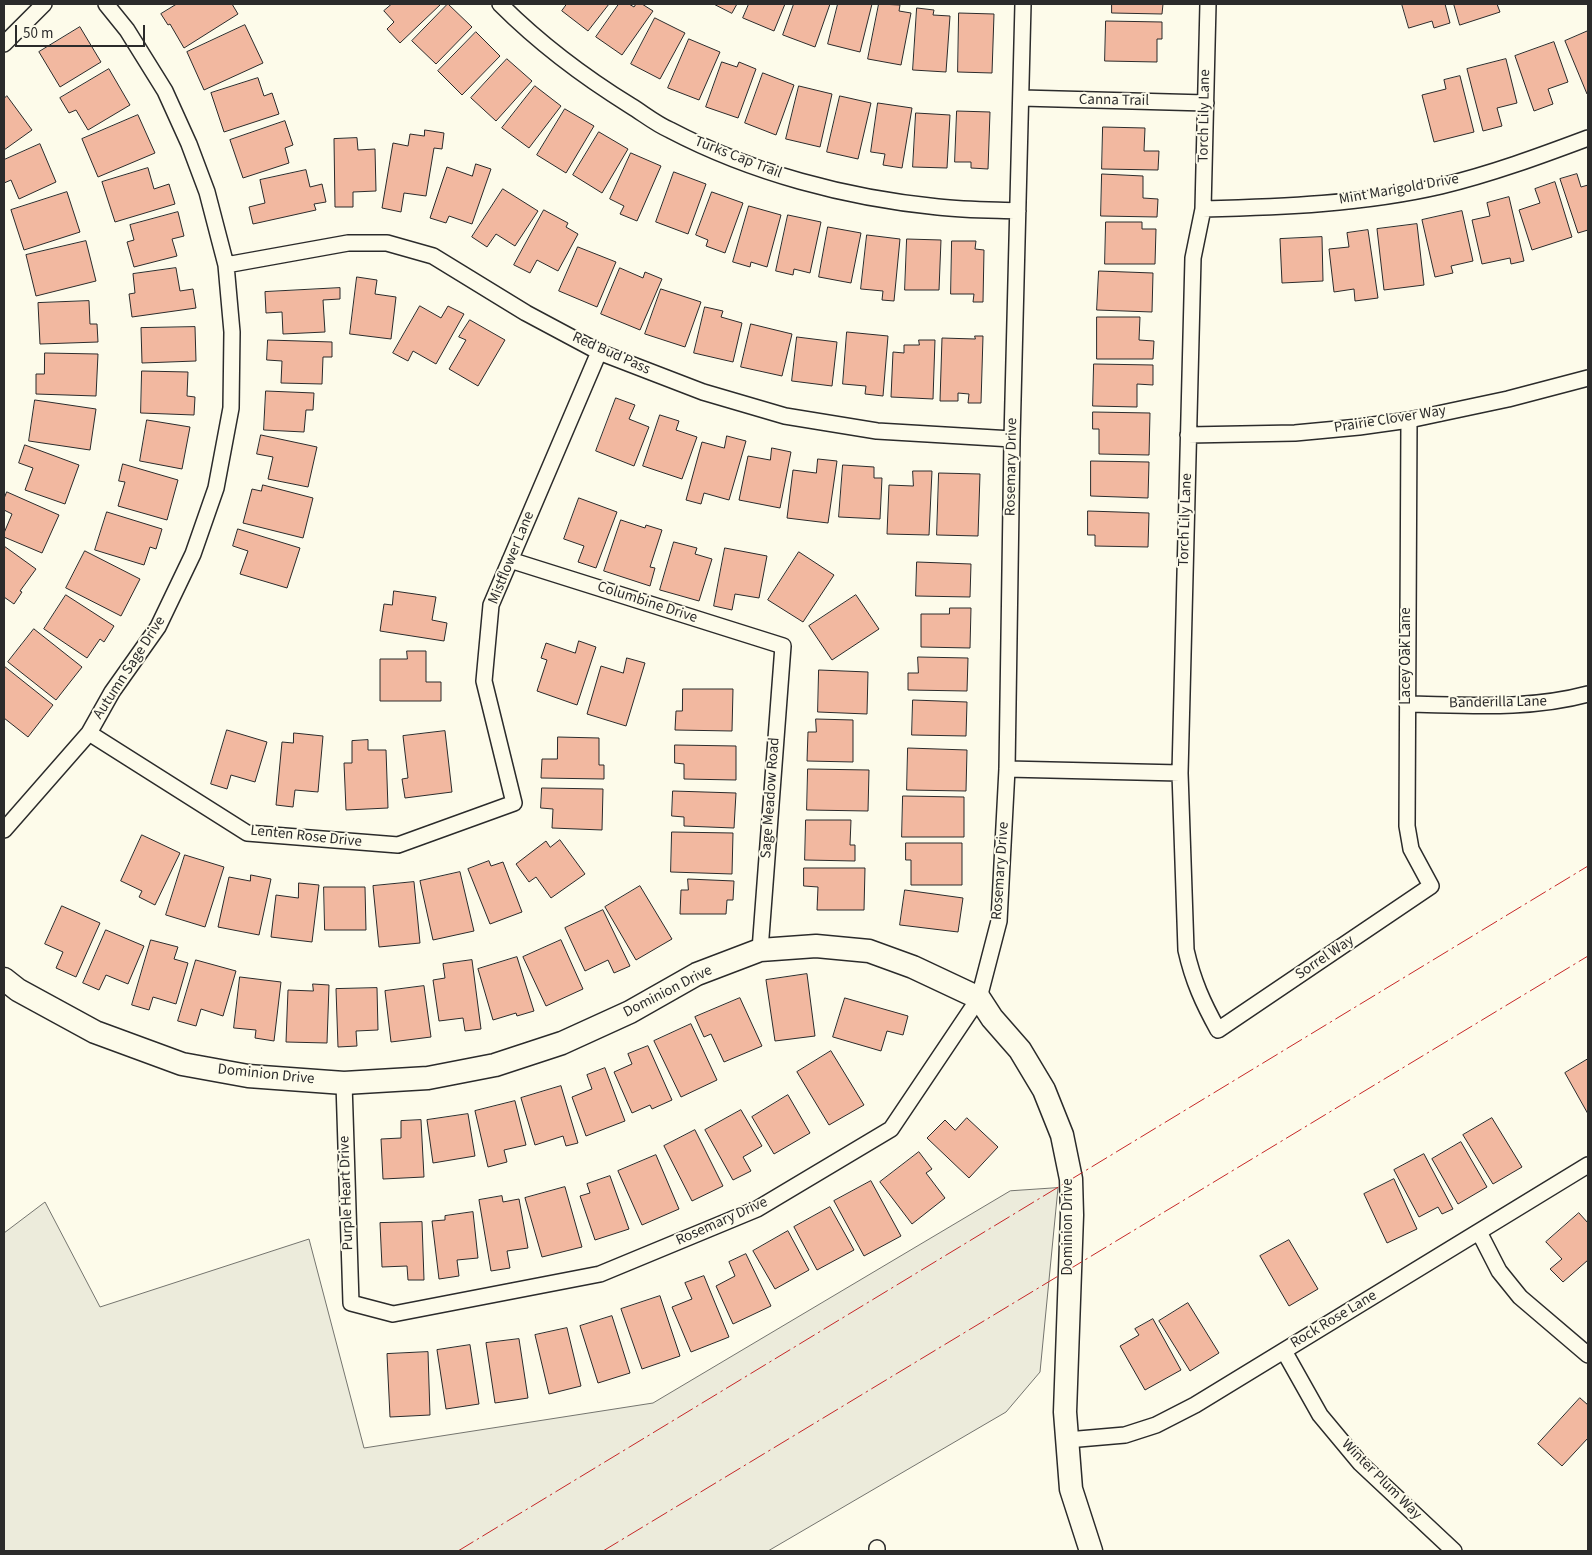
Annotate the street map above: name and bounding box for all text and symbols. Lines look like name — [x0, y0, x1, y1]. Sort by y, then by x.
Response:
scale bar — [18, 15, 148, 47]
text: 50 m — [23, 23, 53, 44]
street label: Torch Lily Lane — [1195, 69, 1215, 163]
street label: Canna Trail — [1079, 91, 1149, 111]
street label: Turks Cap Trail — [692, 133, 784, 183]
street label: Mint Marigold Drive — [1338, 171, 1460, 209]
street label: Red Bud Pass — [569, 329, 653, 379]
street label: Prairie Clover Way — [1333, 402, 1447, 438]
street label: Rosemary Drive — [1002, 418, 1022, 516]
street label: Torch Lily Lane — [1175, 473, 1197, 567]
street label: Mistflower Lane — [485, 509, 539, 607]
street label: Columbine Drive — [595, 578, 699, 628]
street label: Lacey Oak Lane — [1398, 607, 1416, 705]
street label: Autumn Sage Drive — [90, 613, 170, 723]
street label: Banderilla Lane — [1449, 693, 1547, 713]
street label: Sage Meadow Road — [758, 737, 784, 859]
street label: Rosemary Drive — [989, 821, 1013, 921]
street label: Lenten Rose Drive — [249, 822, 363, 852]
street label: Sorrel Way — [1292, 932, 1358, 984]
street label: Dominion Drive — [621, 962, 715, 1022]
street label: Dominion Drive — [217, 1061, 315, 1089]
street label: Purple Heart Drive — [336, 1135, 358, 1251]
street label: Dominion Drive — [1060, 1178, 1078, 1276]
street label: Rosemary Drive — [673, 1194, 771, 1250]
street label: Rock Rose Lane — [1288, 1287, 1380, 1353]
street label: Winter Plum Way — [1337, 1436, 1425, 1524]

